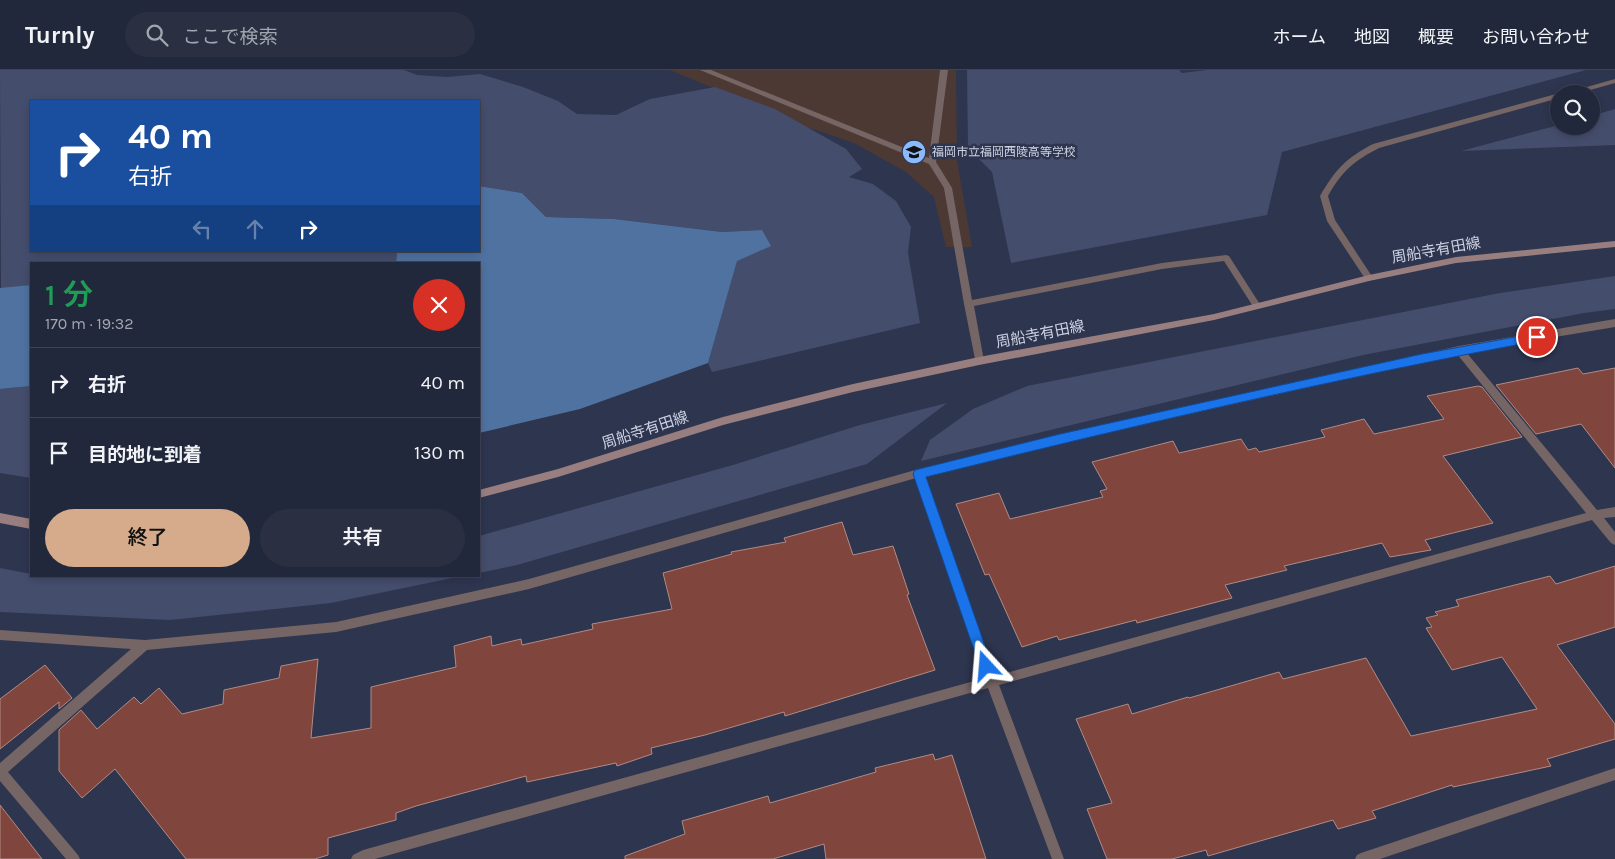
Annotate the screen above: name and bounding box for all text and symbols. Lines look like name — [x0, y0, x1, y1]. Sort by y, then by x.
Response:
search box — [125, 12, 475, 57]
text: Turnly — [25, 21, 95, 49]
icon: search — [143, 21, 171, 49]
text: ここで検索 — [183, 26, 278, 48]
text: ホーム — [1273, 26, 1326, 48]
text: 地図 — [1354, 26, 1390, 48]
text: 概要 — [1418, 26, 1454, 48]
text: お問い合わせ — [1482, 26, 1590, 48]
map controls — [1550, 85, 1600, 135]
button: search — [1550, 85, 1600, 135]
text: 40 m — [128, 116, 213, 157]
icon: right — [45, 120, 110, 185]
school or university icon: 福岡市立福岡西陵高等学校 — [901, 139, 927, 165]
place label: 福岡市立福岡西陵高等学校 — [932, 145, 1076, 159]
text: 右折 — [128, 164, 172, 190]
icon: left — [188, 215, 216, 243]
icon: ahead — [241, 215, 269, 243]
icon: right — [294, 215, 322, 243]
street label: 周船寺有田線 — [1390, 233, 1482, 267]
text: 1 分 — [45, 277, 93, 313]
button: close — [413, 279, 465, 331]
text: 170 m · 19:32 — [45, 314, 134, 333]
pin — [1516, 316, 1558, 358]
street label: 周船寺有田線 — [994, 317, 1086, 351]
icon: arrive — [1523, 323, 1551, 351]
icon: right — [45, 369, 73, 397]
text: 40 m — [421, 372, 465, 394]
text: 右折 — [88, 374, 126, 396]
street label: 周船寺有田線 — [599, 408, 691, 452]
icon: arrive — [45, 439, 73, 467]
text: 130 m — [414, 442, 465, 464]
text: 目的地に到着 — [88, 444, 202, 466]
button: 終了 — [45, 509, 250, 567]
button: 共有 — [260, 509, 465, 567]
position arrow — [959, 639, 1011, 691]

